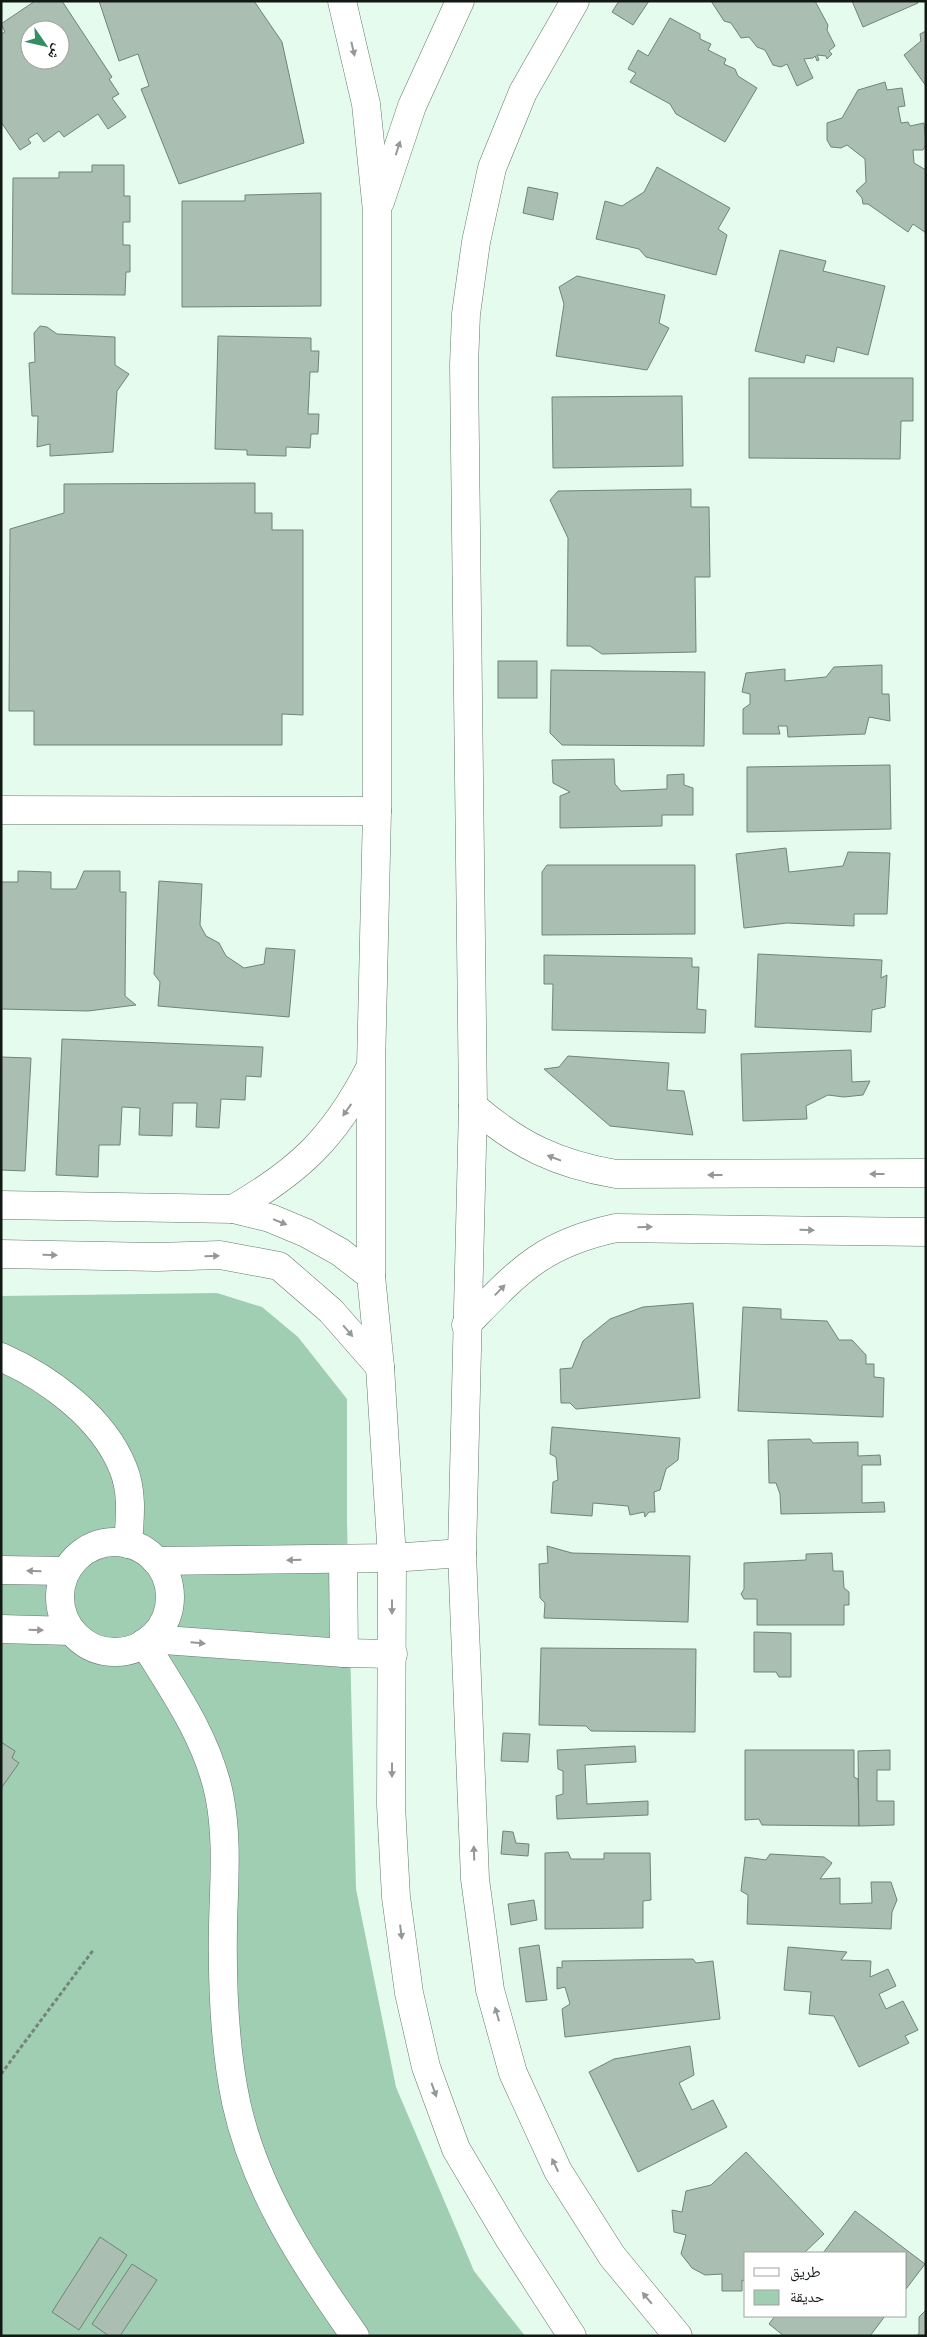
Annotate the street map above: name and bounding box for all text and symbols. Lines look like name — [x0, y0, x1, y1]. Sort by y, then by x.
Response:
north arrow — [20, 20, 70, 70]
text: ش — [44, 41, 68, 64]
one-way arrow — [349, 41, 357, 56]
one-way arrow — [395, 140, 402, 155]
one-way arrow — [342, 1103, 352, 1117]
one-way arrow — [547, 1154, 561, 1162]
one-way arrow — [869, 1170, 885, 1178]
one-way arrow — [706, 1171, 722, 1179]
one-way arrow — [273, 1218, 287, 1226]
one-way arrow — [637, 1223, 653, 1231]
one-way arrow — [799, 1226, 815, 1234]
one-way arrow — [42, 1251, 58, 1259]
one-way arrow — [205, 1252, 221, 1260]
one-way arrow — [494, 1284, 506, 1296]
one-way arrow — [342, 1324, 354, 1336]
one-way arrow — [286, 1556, 302, 1564]
one-way arrow — [26, 1567, 42, 1575]
one-way arrow — [388, 1599, 396, 1615]
one-way arrow — [29, 1626, 45, 1634]
one-way arrow — [190, 1639, 206, 1647]
one-way arrow — [388, 1762, 396, 1778]
one-way arrow — [469, 1845, 477, 1861]
one-way arrow — [397, 1924, 405, 1940]
one-way arrow — [492, 2006, 500, 2021]
one-way arrow — [431, 2083, 438, 2098]
one-way arrow — [551, 2158, 559, 2172]
legend — [744, 2252, 907, 2317]
text: طريق — [790, 2261, 821, 2282]
text: حديقة — [790, 2286, 825, 2306]
one-way arrow — [641, 2292, 652, 2305]

